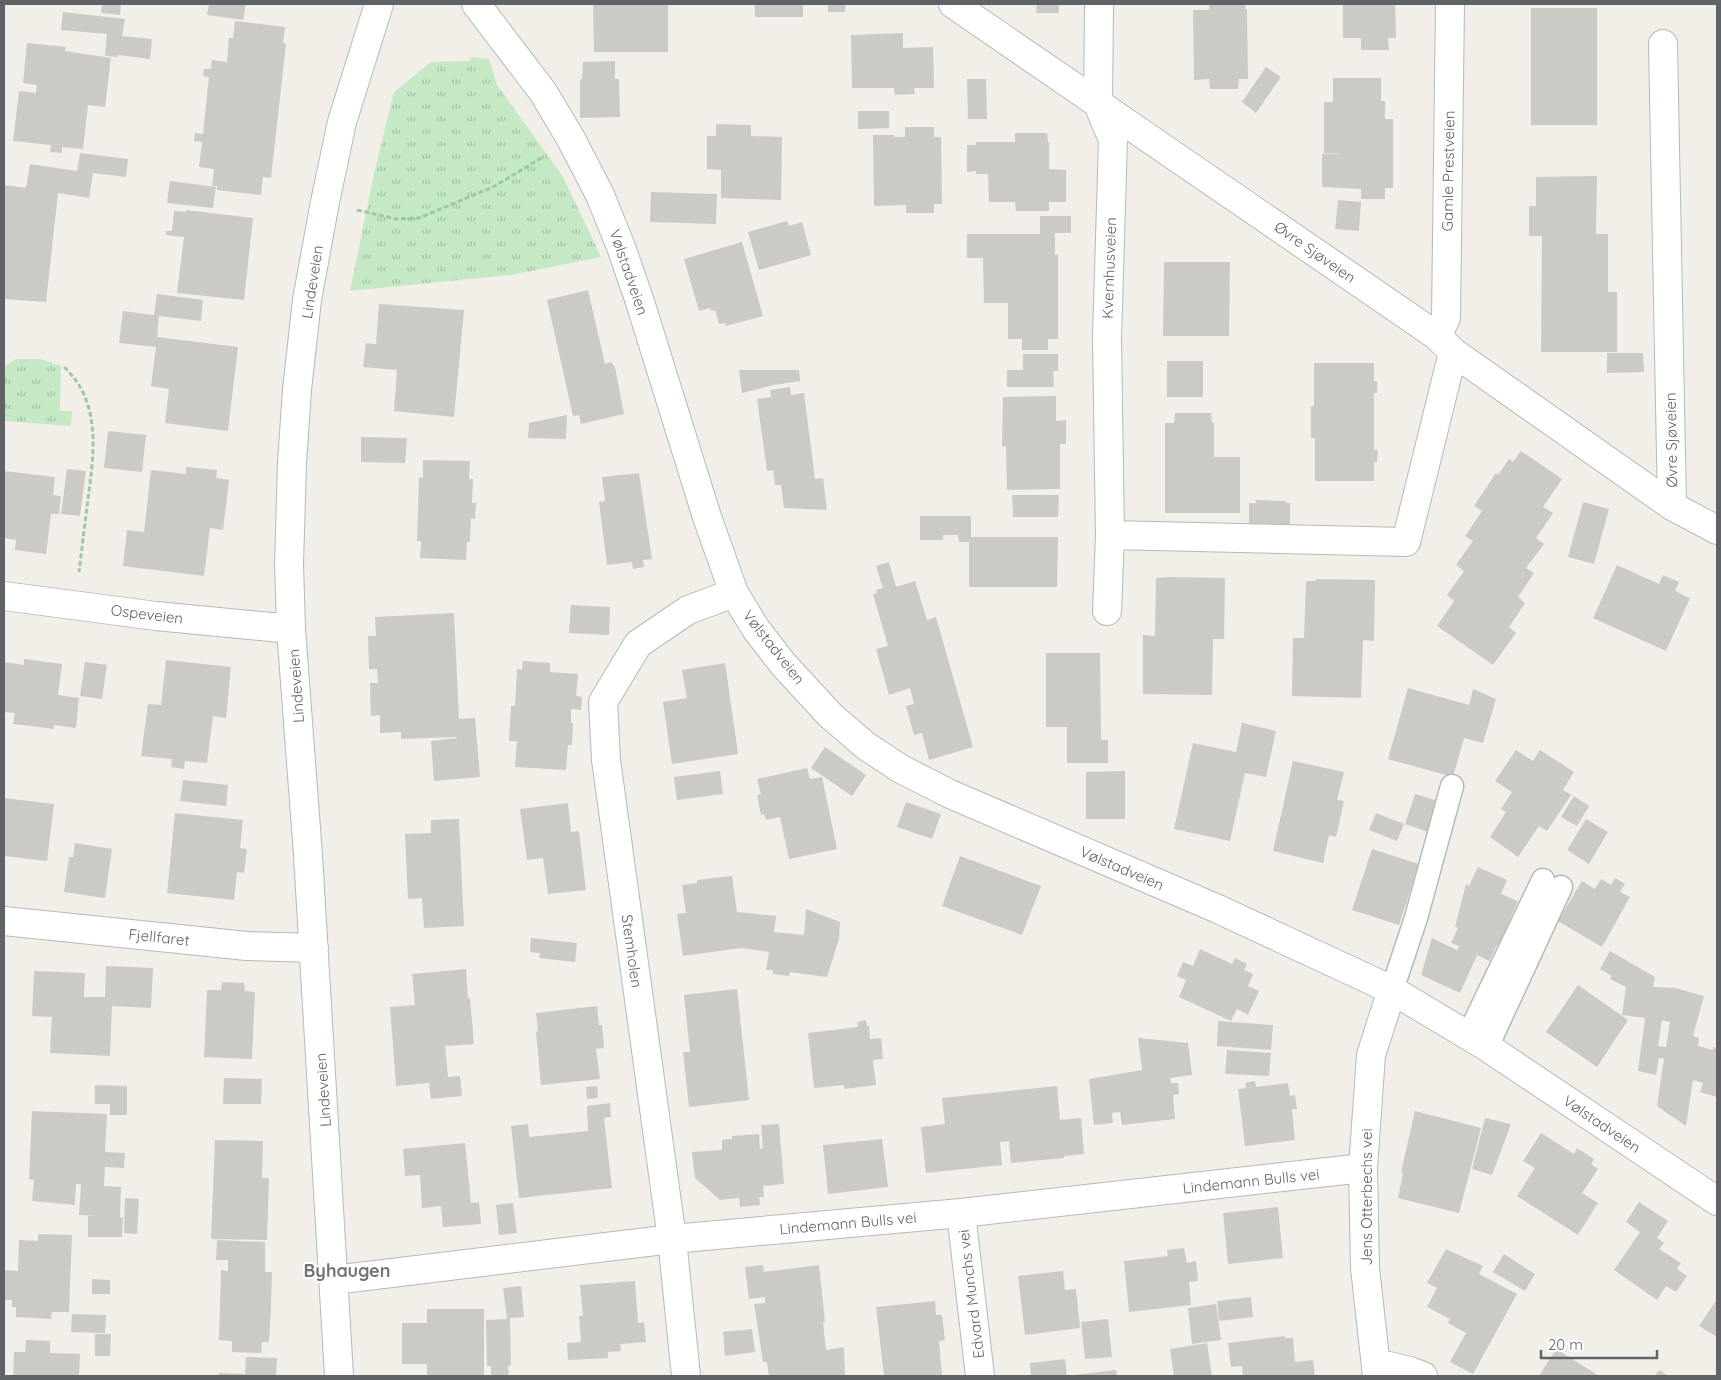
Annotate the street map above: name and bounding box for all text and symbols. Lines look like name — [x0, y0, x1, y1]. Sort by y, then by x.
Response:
street label: Gamle Prestveien — [1437, 110, 1459, 232]
street label: Kvernhusveien — [1098, 217, 1120, 319]
street label: Øvre Sjøveien — [1271, 217, 1359, 287]
street label: Vølstadveien — [605, 227, 653, 317]
street label: Lindeveien — [297, 244, 327, 320]
street label: Øvre Sjøveien — [1661, 392, 1681, 488]
street label: Ospeveien — [110, 600, 184, 628]
street label: Vølstadveien — [739, 606, 809, 688]
street label: Lindeveien — [284, 648, 308, 724]
street label: Vølstadveien — [1077, 842, 1167, 894]
street label: Stemholen — [617, 913, 647, 989]
street label: Fjellfaret — [127, 924, 191, 950]
street label: Lindeveien — [311, 1052, 335, 1128]
street label: Vølstadveien — [1560, 1091, 1644, 1157]
street label: Jens Otterbechs vei — [1357, 1128, 1376, 1266]
street label: Lindemann Bulls vei — [1182, 1164, 1320, 1198]
street label: Lindemann Bulls vei — [779, 1208, 917, 1238]
street label: Edvard Munchs vei — [954, 1228, 988, 1360]
district label: Byhaugen — [304, 1259, 390, 1282]
scale bar — [1541, 1328, 1657, 1360]
text: 20 m — [1548, 1335, 1583, 1354]

